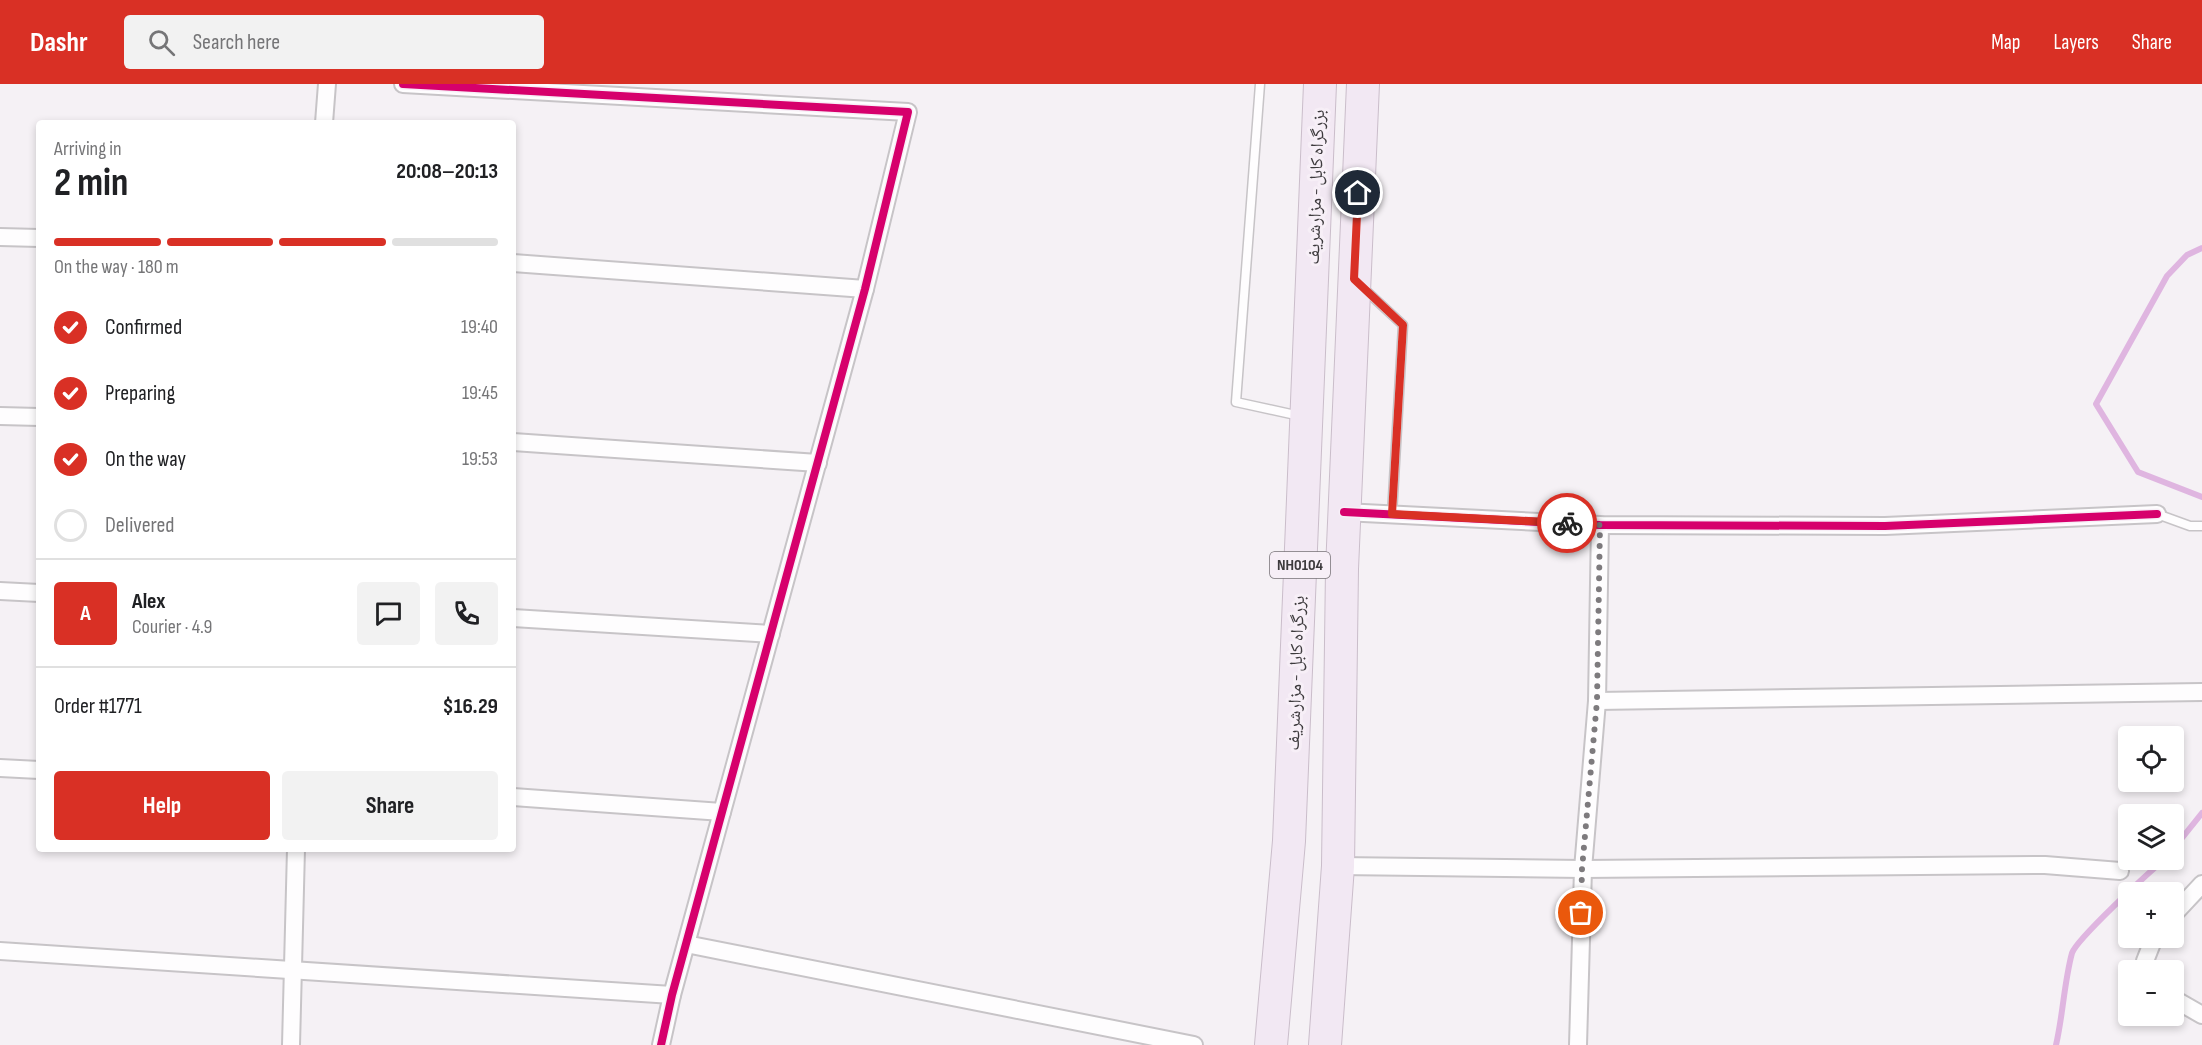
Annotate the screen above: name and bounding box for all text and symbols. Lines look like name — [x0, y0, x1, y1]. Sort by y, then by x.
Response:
search box — [124, 15, 544, 69]
text: Dashr — [30, 26, 88, 59]
icon: search — [145, 26, 178, 59]
text: Search here — [193, 29, 280, 56]
text: Map — [1991, 30, 2020, 55]
text: Layers — [2053, 30, 2099, 55]
text: Share — [2132, 30, 2172, 55]
street label: بزرگراه کابل - مزارشریف — [1303, 109, 1329, 265]
text: Arriving in — [54, 137, 122, 161]
text: 20:08–20:13 — [396, 158, 498, 185]
text: 2 min — [54, 160, 128, 207]
pin — [1332, 167, 1383, 218]
icon: home — [1341, 176, 1374, 209]
text: On the way · 180 m — [54, 255, 179, 279]
icon: check — [54, 311, 87, 344]
text: Confirmed — [105, 314, 182, 341]
text: 19:40 — [461, 315, 498, 339]
icon: check — [54, 377, 87, 410]
text: Preparing — [105, 380, 175, 407]
text: 19:45 — [462, 381, 498, 405]
icon: check — [54, 443, 87, 476]
text: On the way — [105, 446, 186, 473]
text: 19:53 — [462, 447, 498, 471]
courier — [1537, 493, 1597, 553]
icon: bike — [1551, 507, 1584, 540]
text: Delivered — [105, 512, 174, 539]
road number: NH0104 — [1270, 552, 1330, 578]
button: chat — [357, 582, 420, 645]
button: phone — [435, 582, 498, 645]
text: Alex — [132, 588, 165, 615]
street label: بزرگراه کابل - مزارشریف — [1283, 595, 1309, 751]
text: A — [80, 600, 91, 627]
text: Courier · 4.9 — [132, 615, 212, 639]
text: Order #1771 — [54, 693, 142, 720]
text: $16.29 — [443, 693, 498, 720]
map controls — [2118, 726, 2184, 1026]
button: locate — [2118, 726, 2184, 792]
button: Help — [54, 771, 270, 840]
button: Share — [282, 771, 498, 840]
button: layers — [2118, 804, 2184, 870]
button: + — [2118, 882, 2184, 948]
pin — [1555, 887, 1606, 938]
icon: bag — [1564, 896, 1597, 929]
button: − — [2118, 960, 2184, 1026]

